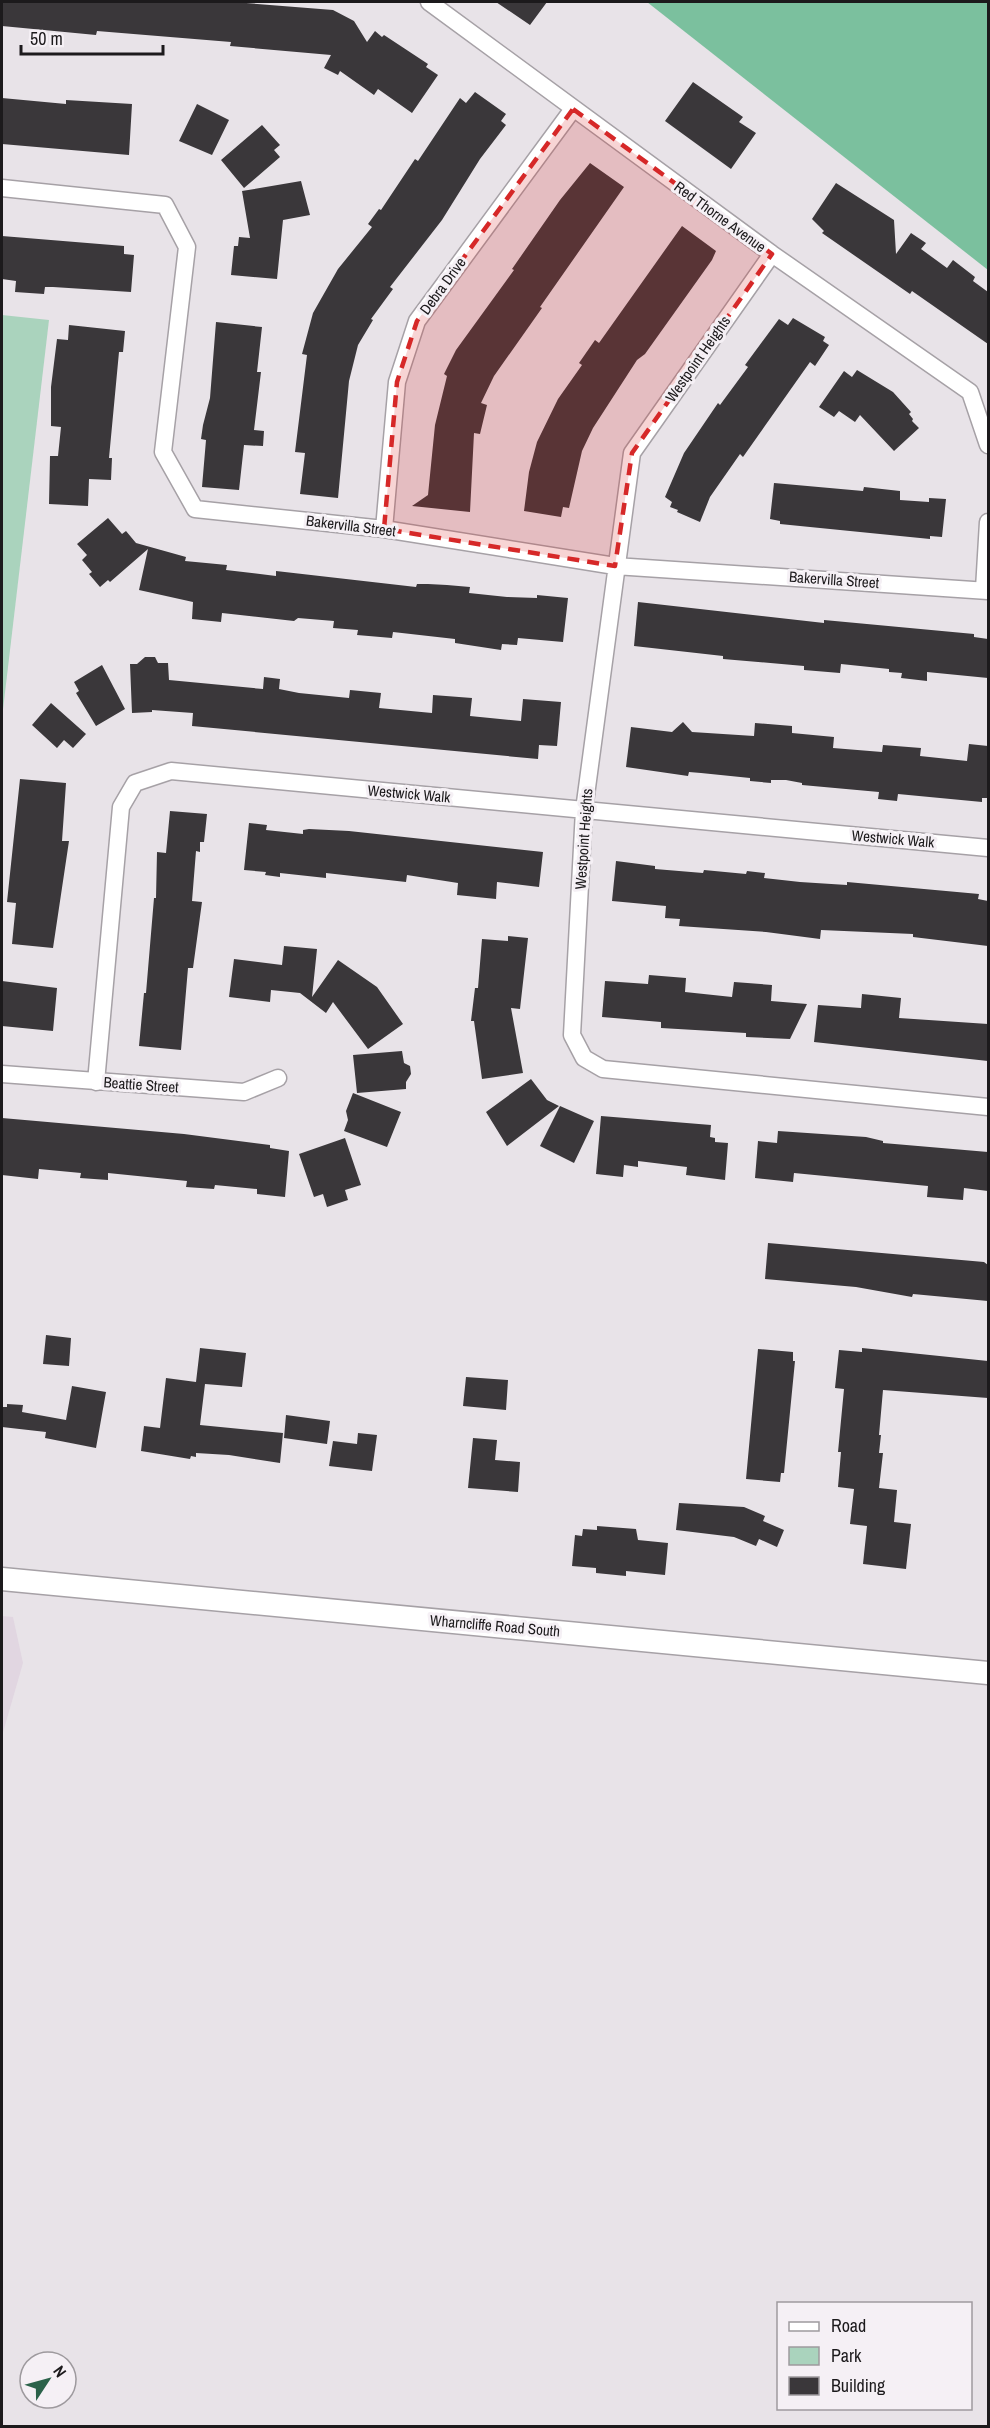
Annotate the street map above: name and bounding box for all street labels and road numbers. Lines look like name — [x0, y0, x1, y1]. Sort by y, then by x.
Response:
street label: Red Thorne Avenue — [670, 176, 771, 257]
street label: Debra Drive — [415, 253, 471, 319]
street label: Westpoint Heights — [660, 311, 735, 406]
street label: Bakervilla Street — [305, 510, 398, 541]
street label: Bakervilla Street — [788, 566, 880, 593]
street label: Westwick Walk — [367, 779, 452, 808]
street label: Westpoint Heights — [570, 788, 597, 890]
street label: Westwick Walk — [851, 824, 936, 853]
street label: Beattie Street — [103, 1071, 180, 1098]
street label: Wharncliffe Road South — [429, 1609, 561, 1642]

